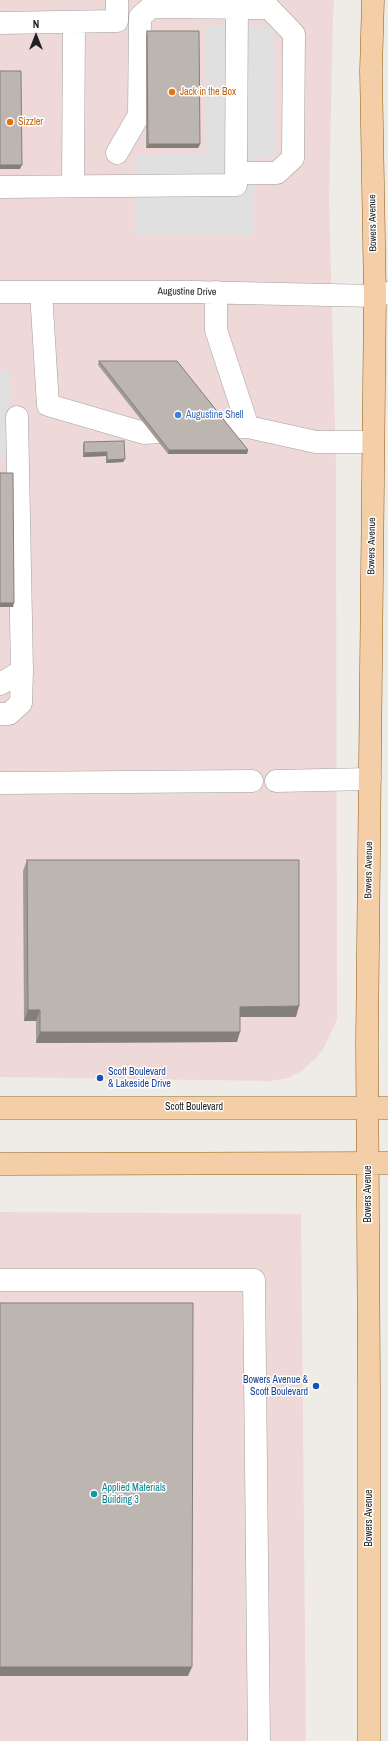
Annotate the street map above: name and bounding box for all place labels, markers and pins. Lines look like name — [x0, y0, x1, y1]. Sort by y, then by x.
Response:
place label: Jack in the Box — [180, 86, 236, 98]
marker: Jack in the Box — [167, 87, 177, 97]
place label: Sizzler — [18, 116, 43, 128]
marker: Sizzler — [5, 117, 15, 127]
place label: Augustine Shell — [186, 409, 243, 421]
marker: Augustine Shell — [173, 410, 183, 420]
place label: Scott Boulevard & Lakeside Drive — [108, 1066, 171, 1090]
marker: Scott Boulevard & Lakeside Drive — [95, 1073, 105, 1083]
place label: Bowers Avenue & Scott Boulevard — [243, 1374, 308, 1398]
marker: Bowers Avenue & Scott Boulevard — [311, 1381, 321, 1391]
place label: Applied Materials Building 3 — [102, 1482, 166, 1506]
marker: Applied Materials Building 3 — [89, 1489, 99, 1499]

